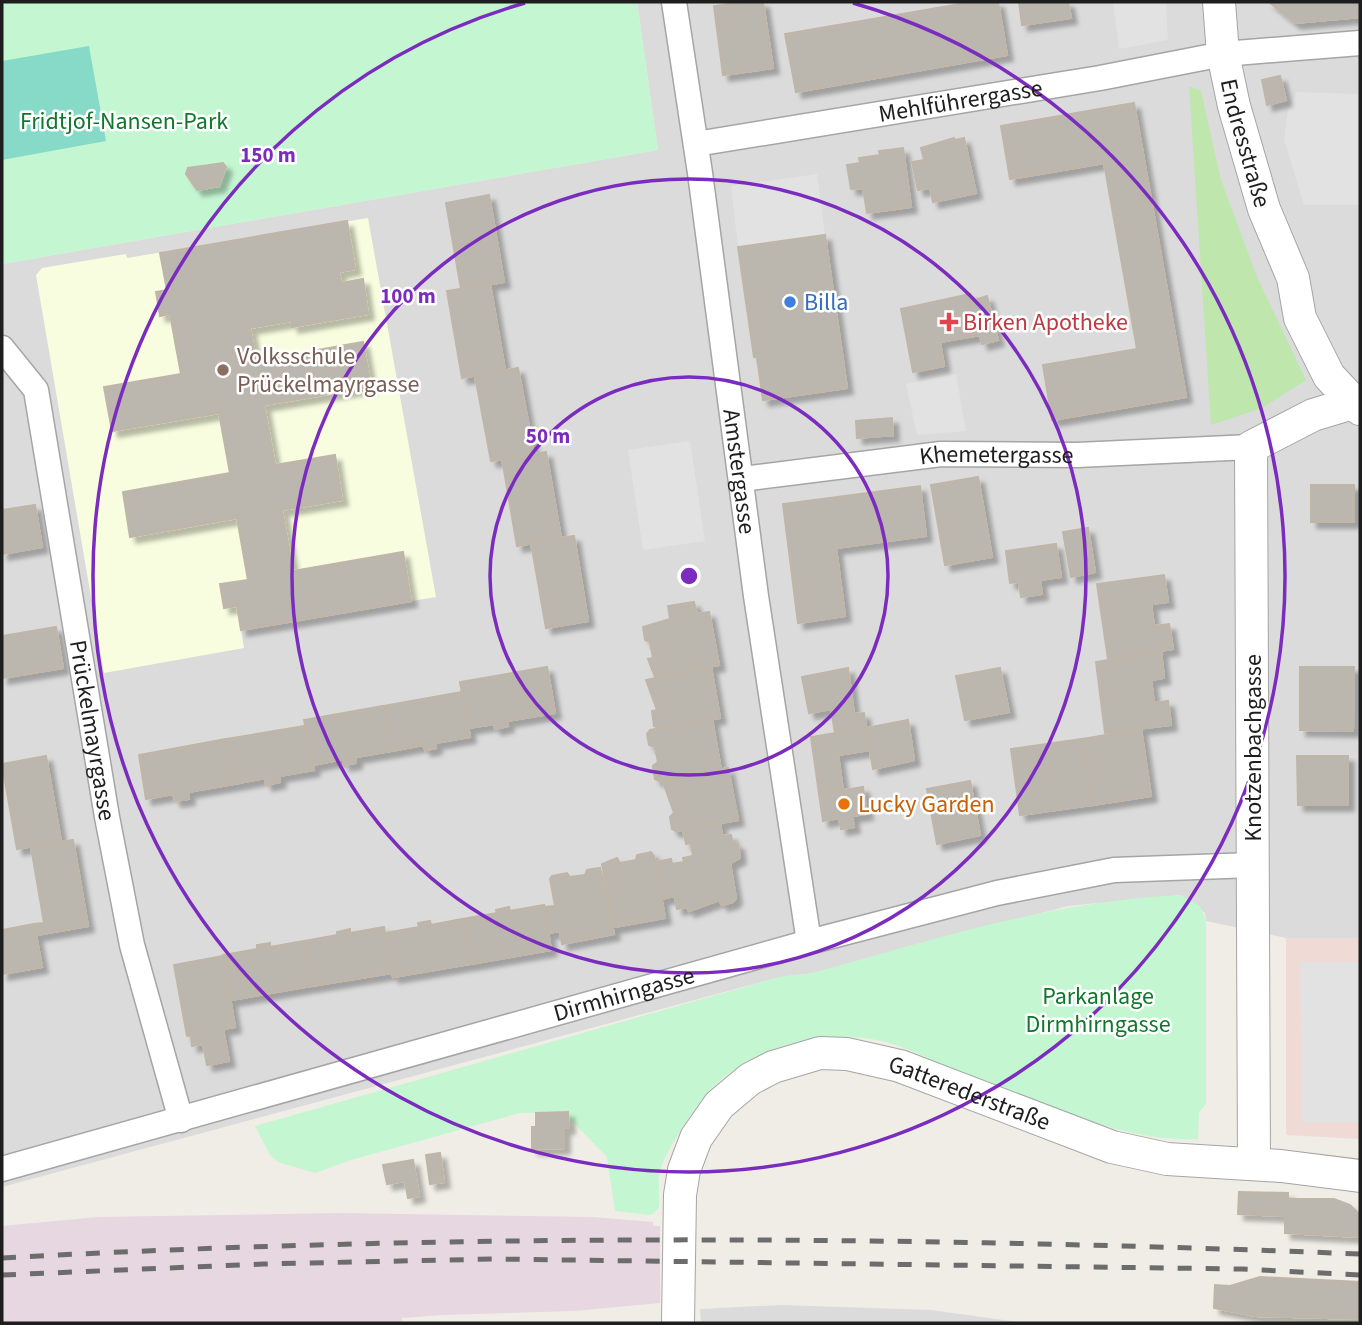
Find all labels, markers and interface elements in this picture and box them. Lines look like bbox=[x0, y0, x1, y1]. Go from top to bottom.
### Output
street label: Mehlführergasse bbox=[876, 71, 1045, 132]
street label: Endresstraße bbox=[1211, 76, 1280, 212]
park label: Fridtjof-Nansen-Park bbox=[20, 104, 228, 139]
text: 150 m bbox=[240, 140, 296, 170]
text: 100 m bbox=[380, 281, 436, 311]
place label: Billa bbox=[804, 285, 848, 320]
marker: Billa bbox=[782, 294, 798, 310]
place label: Birken Apotheke bbox=[963, 305, 1128, 340]
marker: Birken Apotheke bbox=[941, 314, 957, 330]
place label: Volksschule Prückelmayrgasse bbox=[237, 339, 420, 402]
marker: Volksschule Prückelmayrgasse bbox=[215, 362, 231, 378]
street label: Amstergasse bbox=[713, 407, 765, 536]
text: 50 m bbox=[526, 421, 570, 451]
street label: Khemetergasse bbox=[917, 436, 1074, 475]
centre of rings bbox=[677, 564, 701, 588]
street label: Prückelmayrgasse bbox=[60, 637, 124, 823]
street label: Knotzenbachgasse bbox=[1236, 654, 1271, 842]
place label: Lucky Garden bbox=[858, 787, 995, 822]
marker: Lucky Garden bbox=[836, 796, 852, 812]
street label: Dirmhirngasse bbox=[549, 958, 699, 1031]
park label: Parkanlage Dirmhirngasse bbox=[1025, 979, 1171, 1042]
street label: Gatterederstraße bbox=[885, 1047, 1055, 1140]

